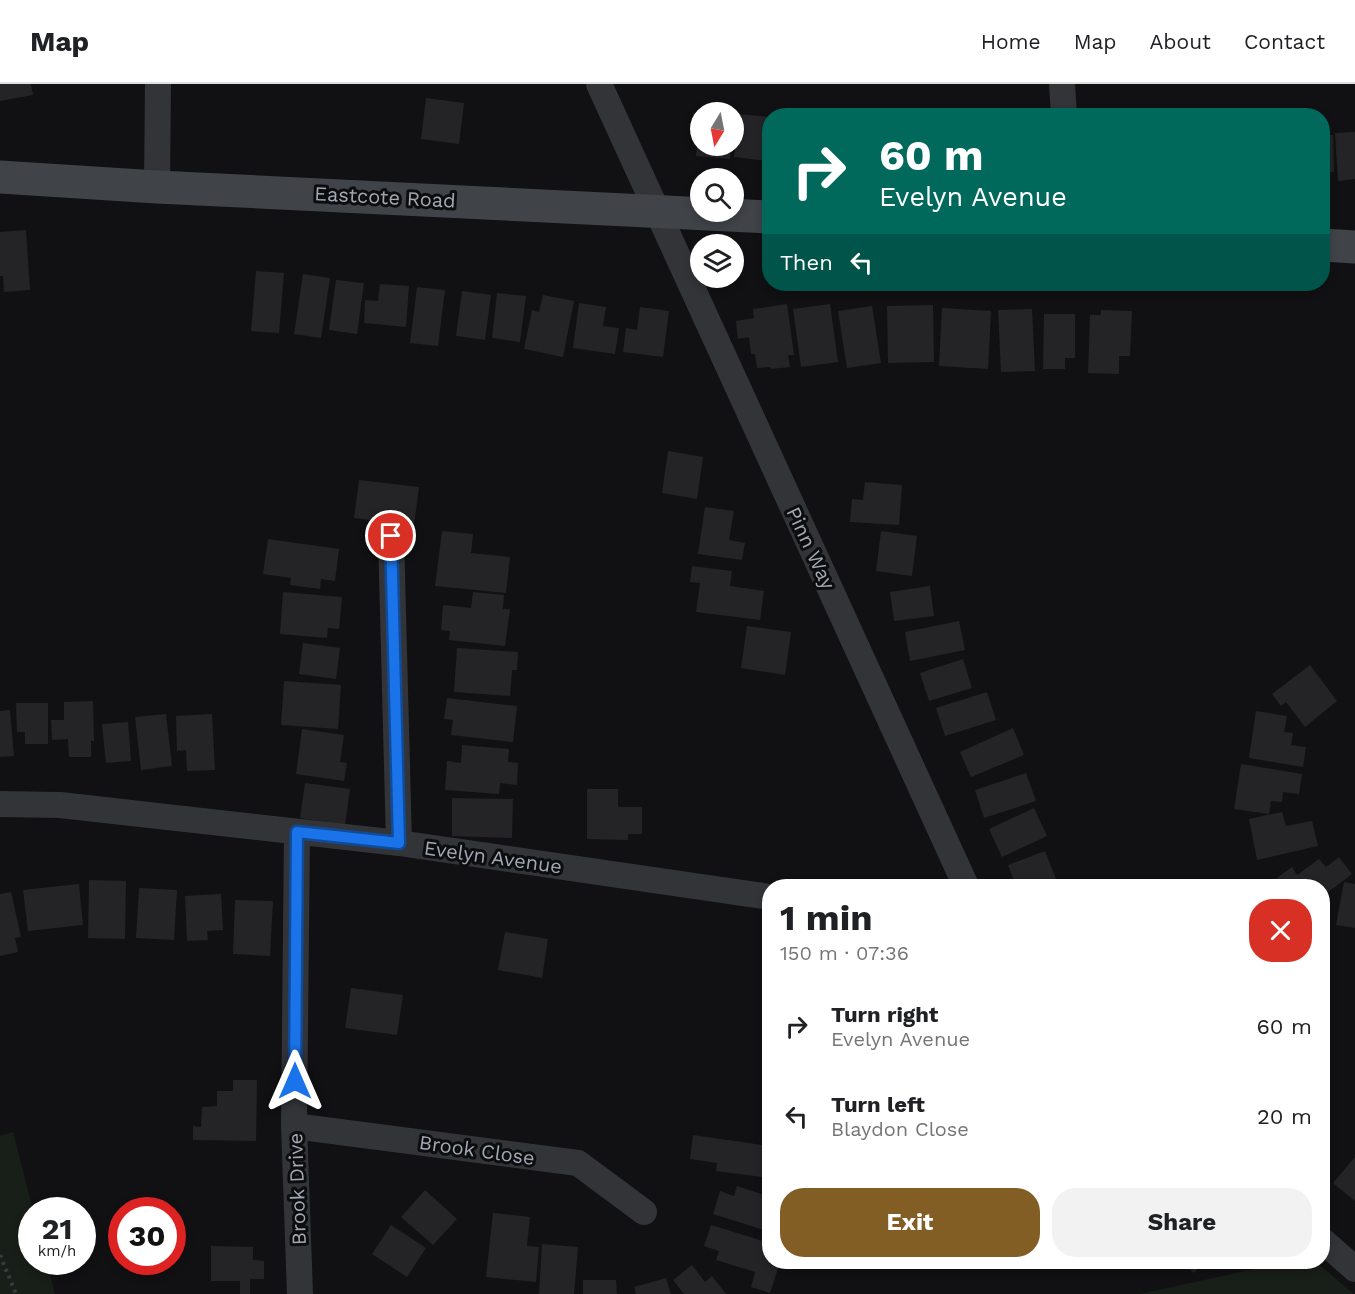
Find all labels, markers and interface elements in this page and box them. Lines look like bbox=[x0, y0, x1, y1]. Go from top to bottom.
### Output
text: Map bbox=[30, 25, 89, 58]
text: Home bbox=[981, 29, 1041, 54]
text: Map bbox=[1074, 29, 1117, 54]
text: About bbox=[1150, 29, 1211, 54]
text: Contact bbox=[1244, 29, 1325, 54]
north arrow bbox=[690, 102, 744, 156]
map controls bbox=[690, 102, 744, 288]
text: 60 m bbox=[879, 131, 983, 180]
icon: right bbox=[780, 132, 858, 210]
button: search bbox=[690, 168, 744, 222]
street label: Eastcote Road bbox=[314, 181, 456, 213]
text: Evelyn Avenue bbox=[879, 181, 1067, 213]
button: layers bbox=[690, 234, 744, 288]
icon: left bbox=[845, 246, 878, 279]
text: Then bbox=[780, 250, 833, 275]
street label: Pinn Way bbox=[782, 503, 841, 594]
pin bbox=[365, 510, 416, 561]
icon: arrive bbox=[374, 519, 407, 552]
street label: Evelyn Avenue bbox=[422, 835, 564, 879]
text: 1 min bbox=[780, 897, 872, 939]
button: close bbox=[1249, 899, 1312, 962]
text: 150 m · 07:36 bbox=[780, 941, 909, 965]
text: Turn right bbox=[831, 1002, 938, 1027]
icon: right bbox=[780, 1010, 813, 1043]
text: 60 m bbox=[1256, 1014, 1312, 1039]
text: Evelyn Avenue bbox=[831, 1027, 970, 1051]
position arrow bbox=[263, 1049, 327, 1113]
text: Turn left bbox=[831, 1092, 925, 1117]
icon: left bbox=[780, 1100, 813, 1133]
text: 20 m bbox=[1257, 1104, 1312, 1129]
text: Blaydon Close bbox=[831, 1117, 969, 1141]
street label: Brook Close bbox=[418, 1130, 536, 1170]
street label: Brook Drive bbox=[283, 1132, 311, 1246]
button: Exit bbox=[780, 1188, 1040, 1257]
button: Share bbox=[1052, 1188, 1312, 1257]
speed limit sign: 30 bbox=[108, 1197, 186, 1275]
text: 21 bbox=[42, 1211, 72, 1246]
text: km/h bbox=[38, 1242, 76, 1260]

